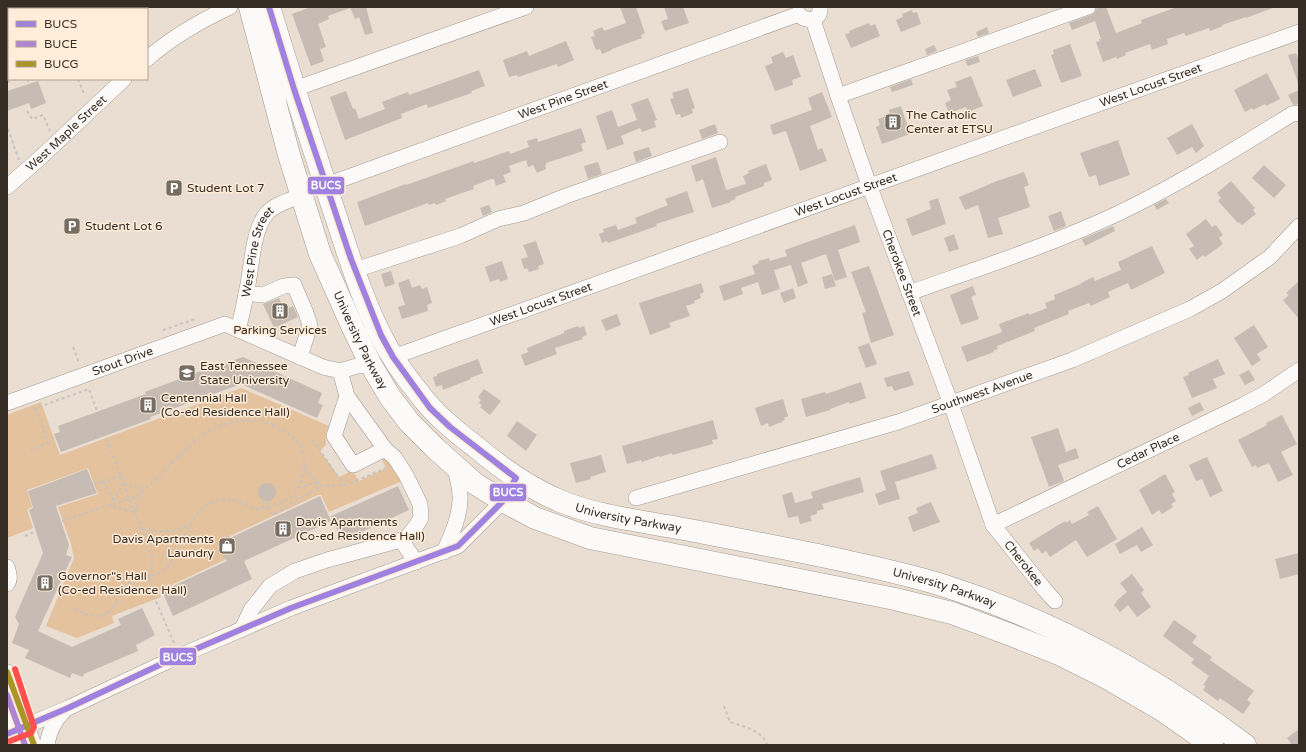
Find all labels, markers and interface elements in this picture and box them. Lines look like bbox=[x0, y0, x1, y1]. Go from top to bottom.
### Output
legend bbox=[8, 8, 148, 80]
text: BUCS bbox=[44, 17, 77, 31]
text: BUCE bbox=[44, 37, 78, 51]
text: BUCG bbox=[44, 57, 79, 71]
street label: West Locust Street bbox=[1098, 60, 1204, 110]
street label: West Pine Street bbox=[516, 77, 610, 122]
street label: West Maple Street bbox=[23, 92, 110, 174]
place label: The Catholic Center at ETSU bbox=[906, 108, 993, 136]
building icon: The Catholic Center at ETSU bbox=[883, 112, 903, 132]
street label: West Locust Street bbox=[793, 170, 899, 219]
line badge: BUCS bbox=[307, 176, 345, 195]
parking icon: Student Lot 7 bbox=[164, 178, 184, 198]
text: BUCS bbox=[311, 179, 341, 192]
place label: Student Lot 7 bbox=[187, 181, 265, 195]
street label: West Pine Street bbox=[239, 203, 277, 298]
parking icon: Student Lot 6 bbox=[62, 216, 82, 236]
place label: Student Lot 6 bbox=[85, 219, 163, 233]
street label: Cherokee Street bbox=[879, 227, 925, 319]
street label: West Locust Street bbox=[488, 279, 594, 329]
street label: University Parkway bbox=[330, 289, 391, 392]
building icon: Parking Services bbox=[270, 301, 290, 321]
place label: Parking Services bbox=[233, 323, 327, 337]
street label: Stout Drive bbox=[90, 344, 155, 379]
place label: East Tennessee State University bbox=[200, 359, 290, 387]
school or university icon: East Tennessee State University bbox=[177, 363, 197, 383]
street label: Southwest Avenue bbox=[930, 368, 1035, 417]
place label: Centennial Hall (Co-ed Residence Hall) bbox=[161, 391, 290, 419]
building icon: Centennial Hall (Co-ed Residence Hall) bbox=[138, 395, 158, 415]
street label: Cedar Place bbox=[1114, 429, 1182, 472]
line badge: BUCS bbox=[489, 483, 527, 502]
text: BUCS bbox=[493, 486, 523, 499]
street label: University Parkway bbox=[573, 500, 683, 535]
place label: Davis Apartments (Co-ed Residence Hall) bbox=[296, 515, 425, 543]
building icon: Davis Apartments (Co-ed Residence Hall) bbox=[273, 519, 293, 539]
place label: Davis Apartments Laundry bbox=[113, 532, 215, 560]
shop icon: Davis Apartments Laundry bbox=[217, 536, 237, 556]
street label: Cherokee bbox=[1001, 538, 1046, 589]
street label: University Parkway bbox=[891, 565, 999, 611]
place label: Governor"s Hall (Co-ed Residence Hall) bbox=[58, 569, 187, 597]
building icon: Governor"s Hall (Co-ed Residence Hall) bbox=[35, 573, 55, 593]
line badge: BUCS bbox=[159, 647, 197, 666]
text: BUCS bbox=[163, 651, 193, 664]

